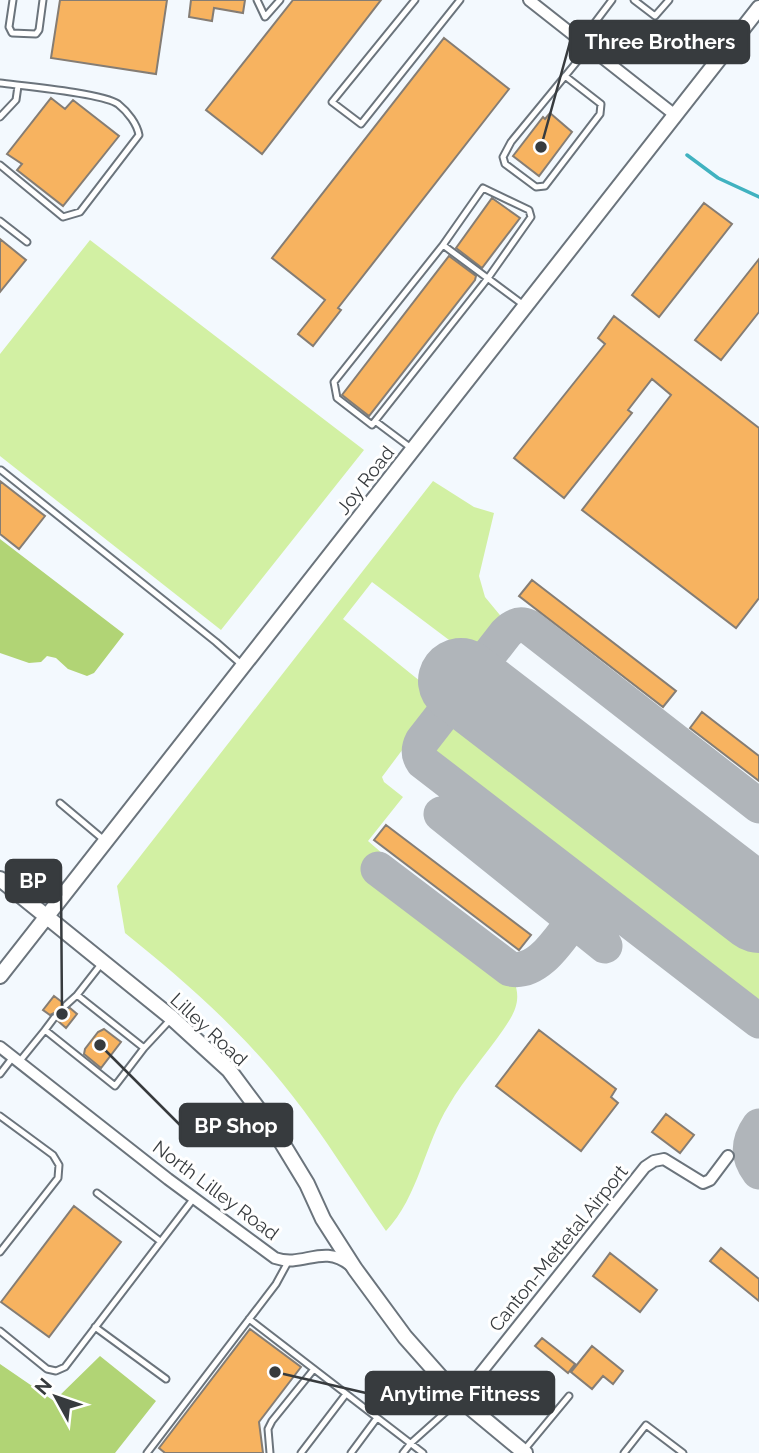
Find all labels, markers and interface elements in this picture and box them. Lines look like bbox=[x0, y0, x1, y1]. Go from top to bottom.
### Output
callout: Three Brothers bbox=[570, 21, 749, 63]
text: Three Brothers bbox=[585, 29, 735, 54]
street label: Joy Road bbox=[332, 442, 398, 518]
callout: BP bbox=[6, 860, 61, 902]
text: BP bbox=[19, 868, 47, 893]
street label: Lilley Road bbox=[166, 988, 252, 1070]
callout: BP Shop bbox=[180, 1104, 292, 1146]
text: BP Shop bbox=[194, 1113, 278, 1138]
street label: North Lilley Road bbox=[149, 1136, 283, 1244]
street label: Canton-Mettetal Airport bbox=[484, 1160, 632, 1336]
north arrow bbox=[21, 1362, 91, 1432]
callout: Anytime Fitness bbox=[366, 1372, 554, 1414]
text: N bbox=[30, 1373, 56, 1399]
text: Anytime Fitness bbox=[380, 1381, 540, 1406]

